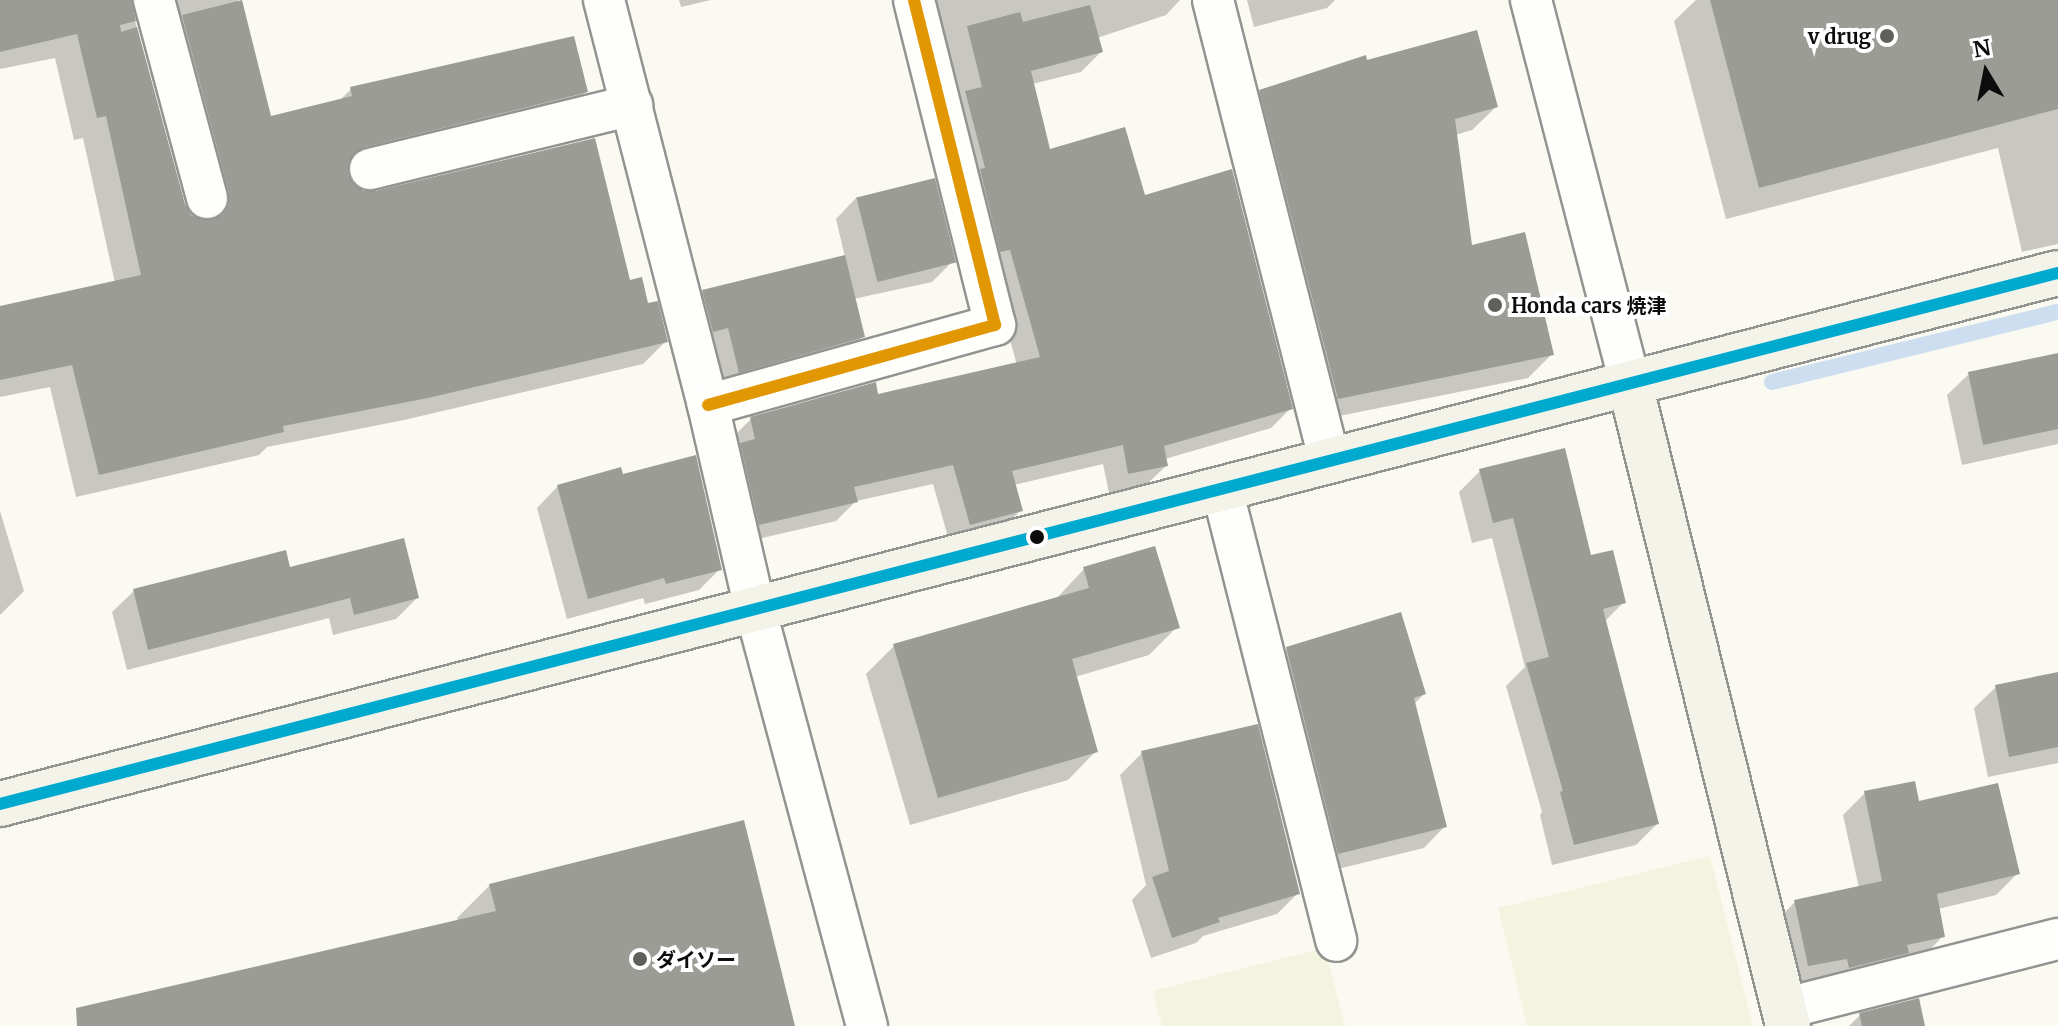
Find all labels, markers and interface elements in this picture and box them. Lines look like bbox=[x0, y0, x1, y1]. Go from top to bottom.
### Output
place label: v drug bbox=[1808, 24, 1871, 48]
marker: v drug bbox=[1878, 27, 1896, 45]
north arrow bbox=[1946, 32, 2026, 112]
text: N bbox=[1971, 33, 1993, 64]
place label: Honda cars 焼津 bbox=[1511, 293, 1667, 317]
marker: Honda cars 焼津 bbox=[1486, 296, 1504, 314]
unlabelled marker bbox=[1029, 529, 1045, 545]
place label: ダイソー bbox=[656, 947, 736, 971]
marker: ダイソー bbox=[631, 950, 649, 968]

